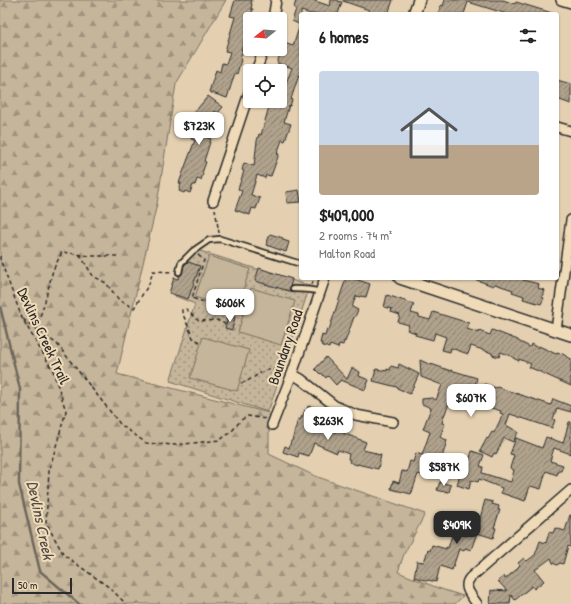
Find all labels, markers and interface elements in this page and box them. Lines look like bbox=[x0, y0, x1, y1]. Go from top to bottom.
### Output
north arrow bbox=[243, 12, 287, 56]
map controls bbox=[243, 12, 287, 108]
text: 6 homes bbox=[319, 25, 369, 48]
icon: filters bbox=[517, 25, 539, 47]
button: locate bbox=[243, 64, 287, 108]
icon: home bbox=[393, 97, 465, 169]
pin: $723K bbox=[171, 112, 227, 146]
text: $723K bbox=[183, 116, 215, 134]
text: $409,000 bbox=[319, 203, 374, 226]
text: 2 rooms · 74 m² bbox=[319, 226, 392, 244]
text: Malton Road bbox=[319, 244, 375, 262]
street label: Devlins Creek Trail bbox=[12, 284, 76, 388]
pin: $606K bbox=[202, 289, 258, 323]
text: $606K bbox=[215, 293, 245, 311]
street label: Boundary Road bbox=[262, 306, 308, 387]
pin: $607K bbox=[443, 384, 499, 418]
text: $607K bbox=[456, 388, 486, 406]
pin: $263K bbox=[300, 407, 356, 441]
text: $263K bbox=[313, 411, 343, 429]
pin: $587K bbox=[416, 453, 472, 487]
text: $587K bbox=[429, 457, 459, 475]
water label: Devlins Creek bbox=[22, 479, 60, 563]
pin: $409K bbox=[429, 511, 485, 545]
text: $409K bbox=[443, 515, 471, 533]
scale bar bbox=[12, 576, 72, 595]
text: 50 m bbox=[18, 578, 38, 592]

